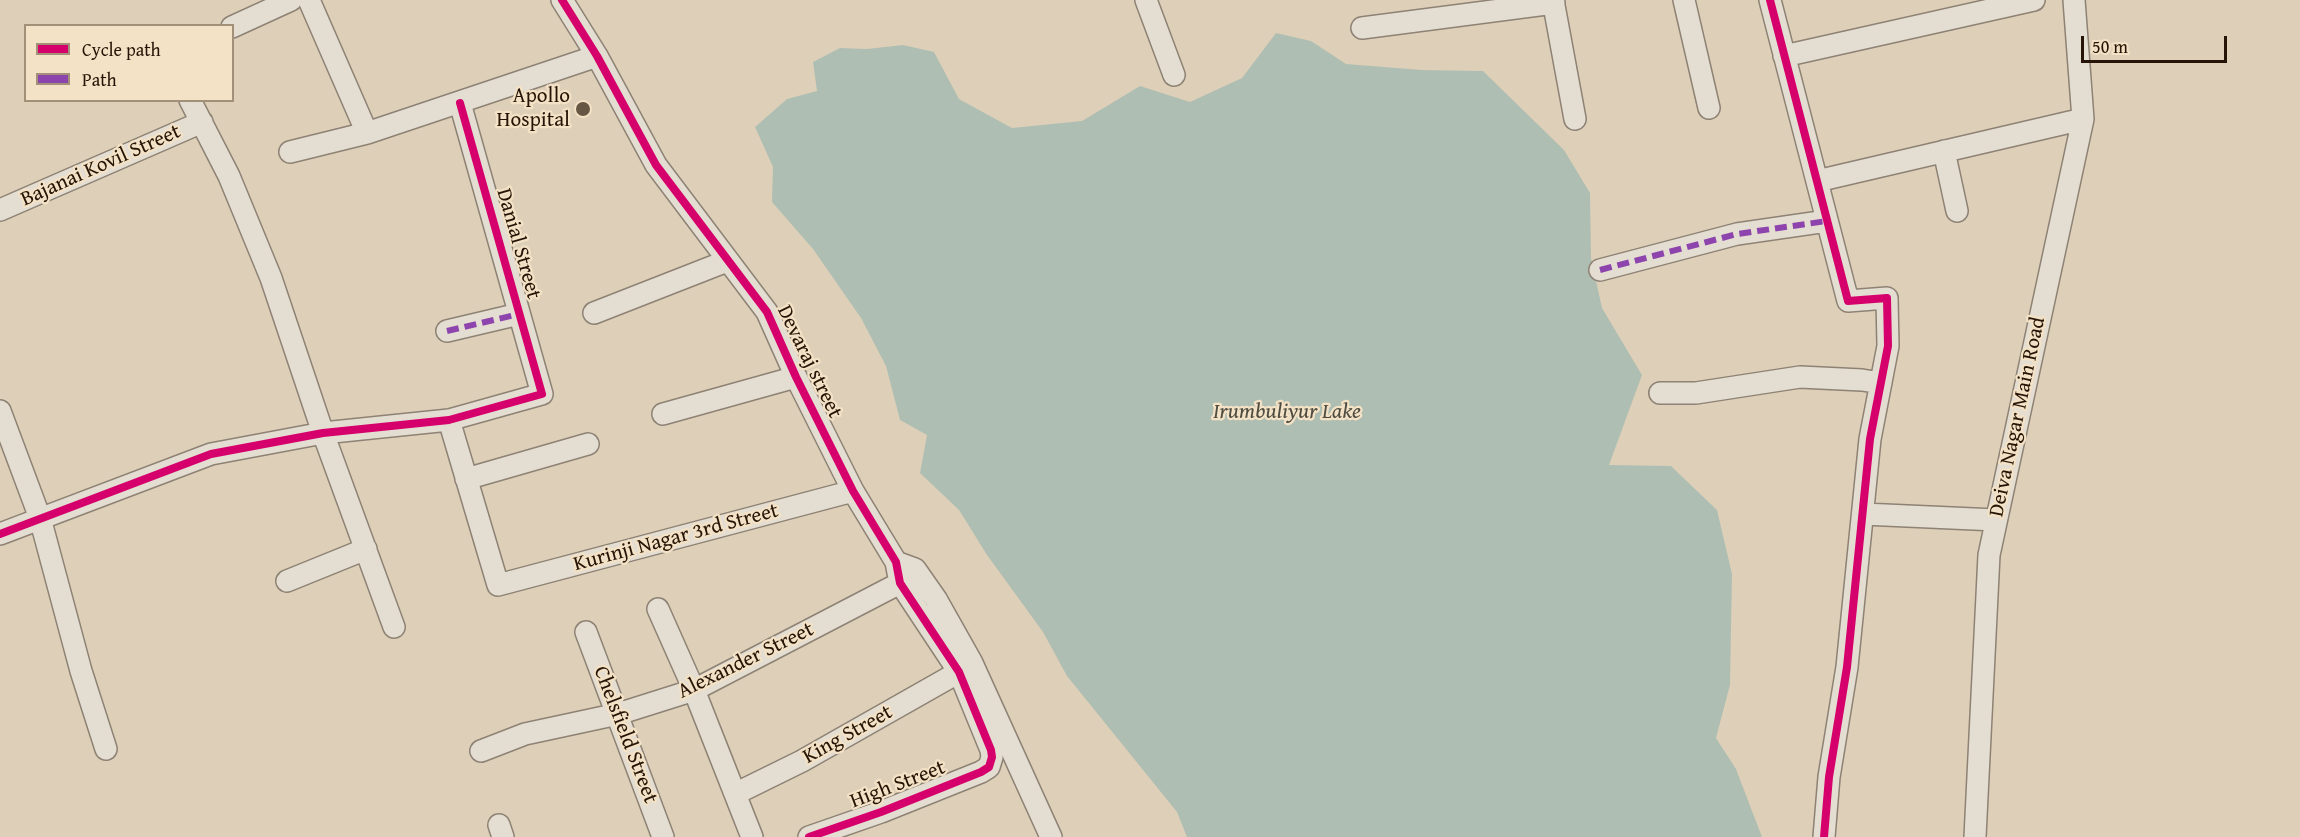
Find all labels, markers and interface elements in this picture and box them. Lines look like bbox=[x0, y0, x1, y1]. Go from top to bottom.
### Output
legend bbox=[24, 24, 234, 102]
scale bar bbox=[2084, 24, 2230, 62]
text: 50 m bbox=[2092, 33, 2128, 60]
text: Cycle path bbox=[82, 36, 161, 63]
text: Path bbox=[82, 66, 117, 93]
place label: Apollo Hospital bbox=[497, 84, 570, 134]
marker: Apollo Hospital bbox=[574, 100, 592, 118]
street label: Bajanai Kovil Street bbox=[17, 119, 185, 213]
street label: Danial Street bbox=[490, 186, 546, 302]
street label: Devaraj street bbox=[771, 301, 847, 423]
street label: Deiva Nagar Main Road bbox=[1984, 315, 2052, 519]
water label: Irumbuliyur Lake bbox=[1213, 399, 1361, 425]
street label: Kurinji Nagar 3rd Street bbox=[571, 499, 781, 577]
street label: Alexander Street bbox=[674, 617, 818, 705]
street label: Chelsfield Street bbox=[587, 663, 663, 807]
street label: King Street bbox=[799, 700, 897, 770]
street label: High Street bbox=[847, 755, 949, 815]

